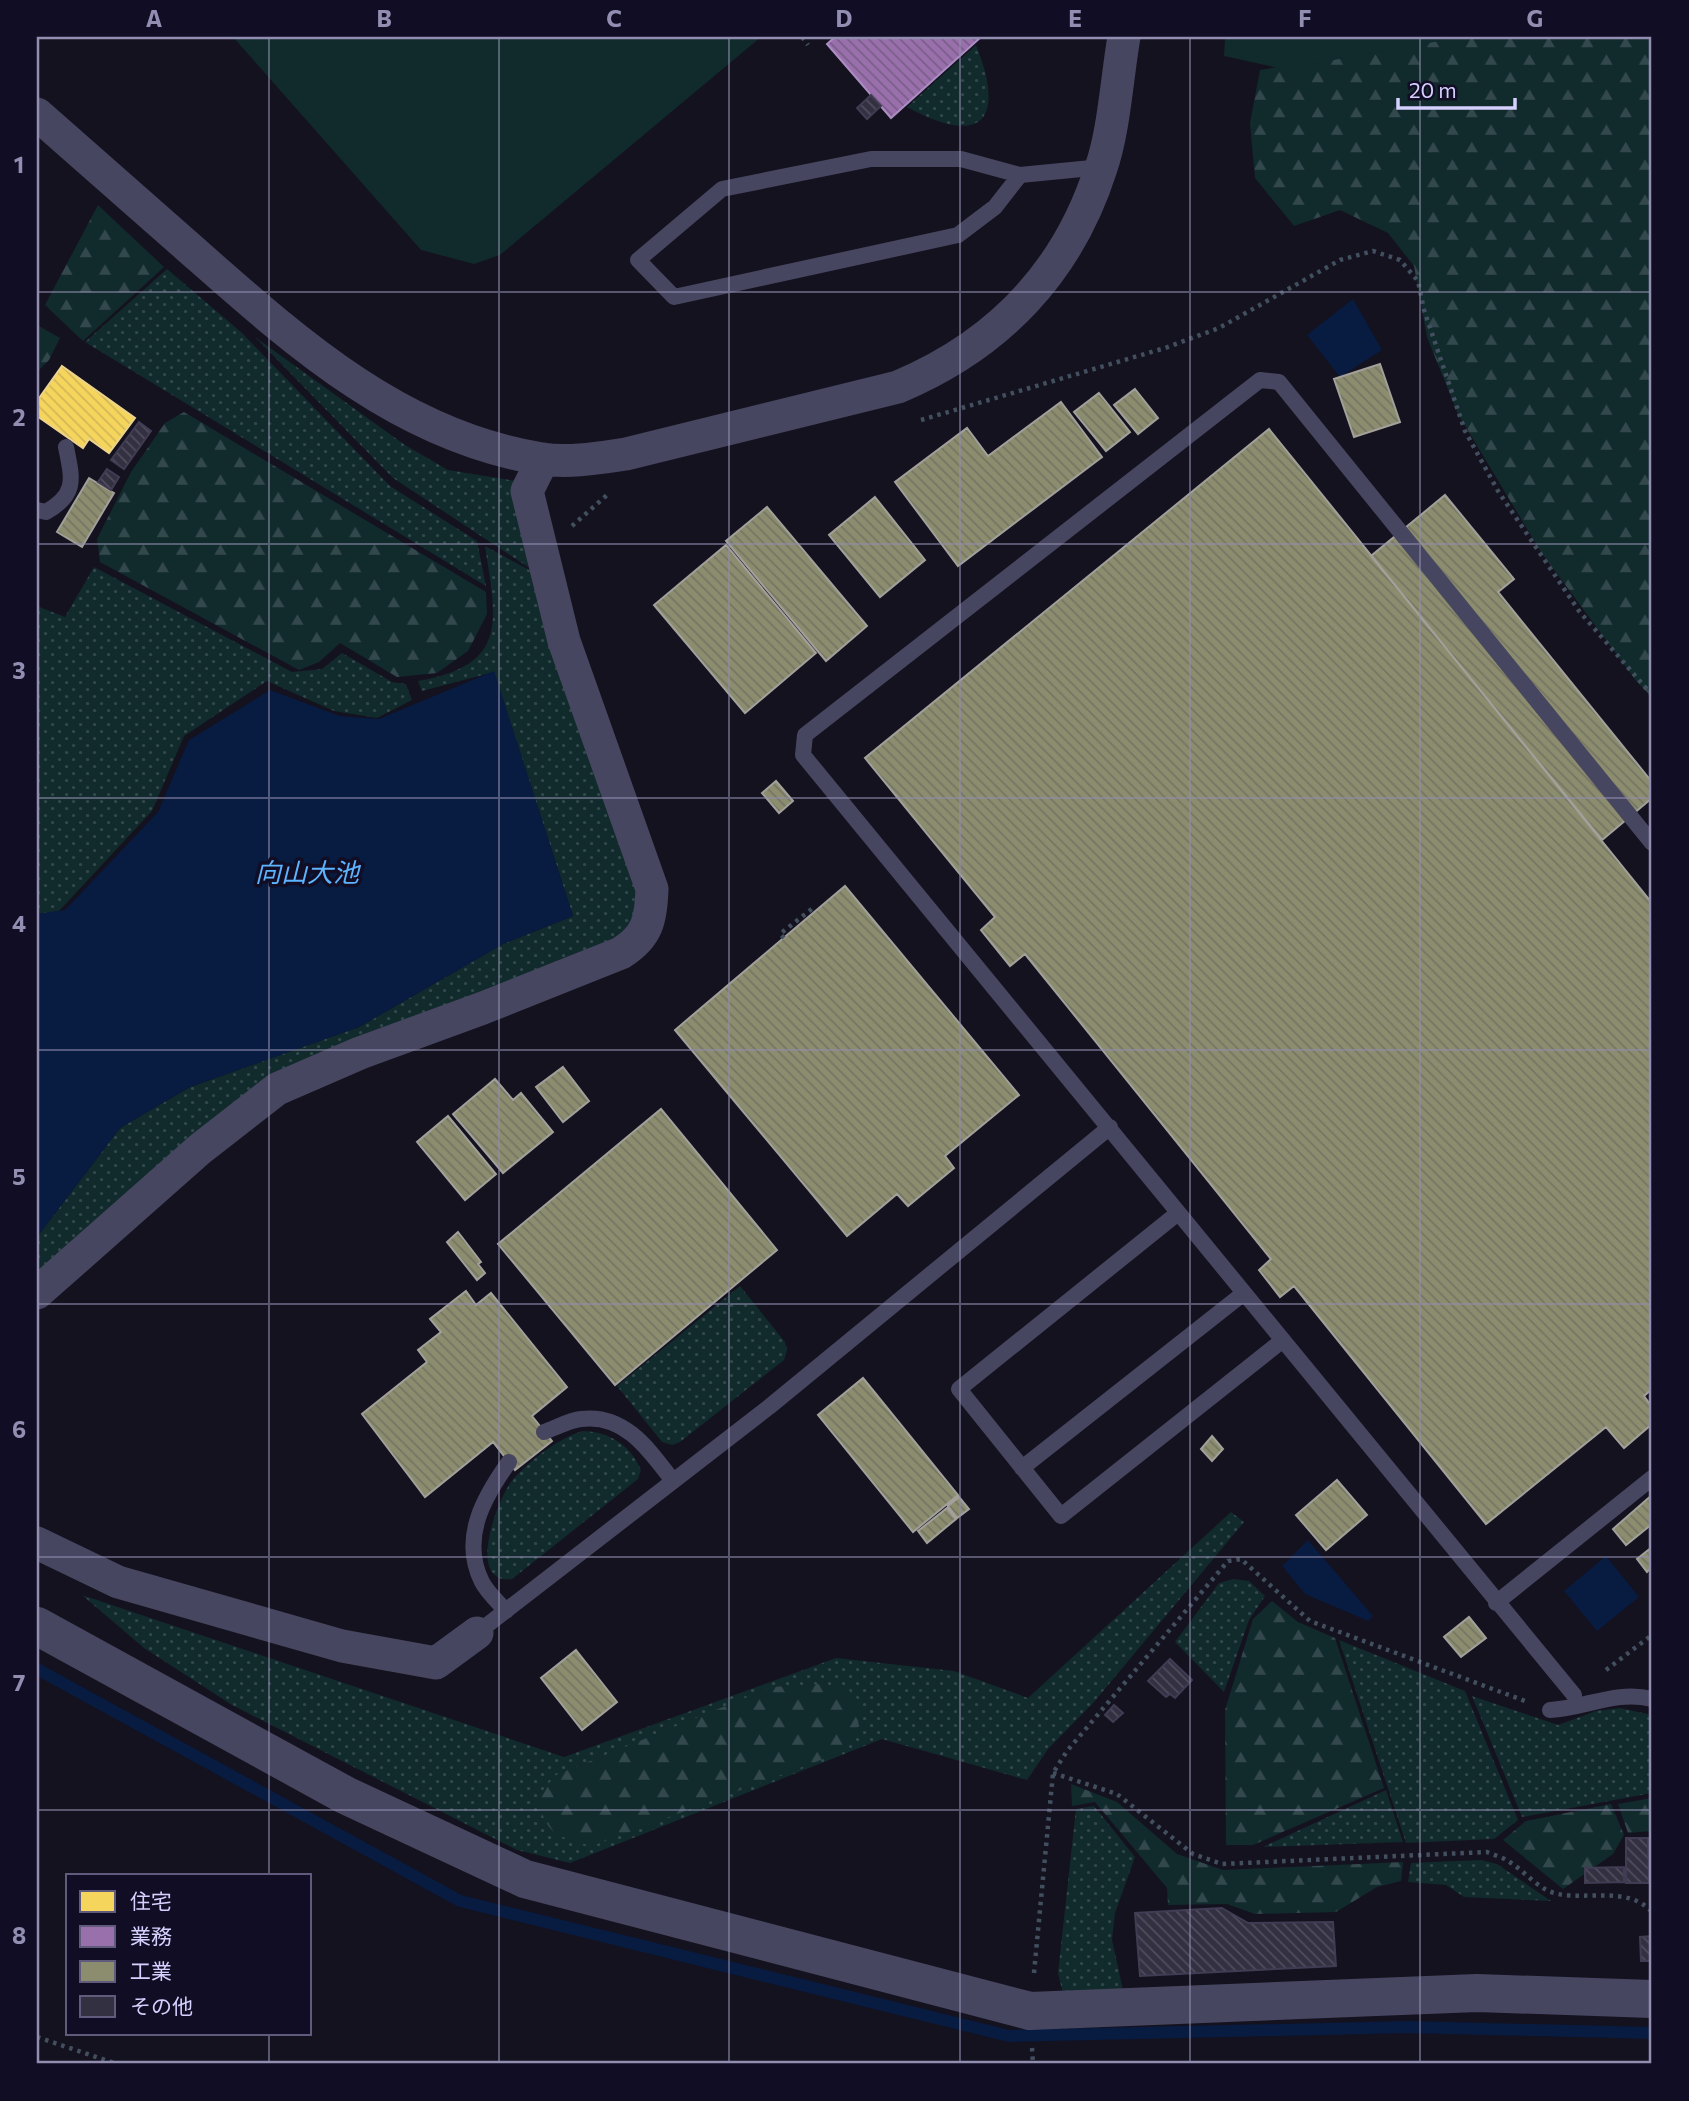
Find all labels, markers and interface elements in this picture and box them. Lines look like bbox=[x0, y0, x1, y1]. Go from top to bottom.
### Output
text: A bbox=[146, 4, 163, 32]
text: B bbox=[376, 4, 392, 32]
text: C bbox=[606, 4, 622, 32]
text: D bbox=[836, 4, 853, 32]
text: E bbox=[1068, 4, 1082, 32]
text: F bbox=[1298, 4, 1312, 32]
text: G bbox=[1527, 4, 1543, 32]
scale bar bbox=[1398, 66, 1516, 110]
text: 20 m bbox=[1409, 77, 1457, 102]
text: 1 bbox=[14, 150, 24, 178]
text: 2 bbox=[12, 403, 26, 431]
text: 3 bbox=[12, 656, 26, 684]
water label: 向山大池 bbox=[255, 856, 362, 887]
text: 4 bbox=[12, 909, 26, 937]
text: 5 bbox=[12, 1162, 26, 1190]
text: 6 bbox=[12, 1415, 26, 1443]
text: 7 bbox=[13, 1668, 25, 1696]
legend bbox=[66, 1874, 312, 2035]
text: 住宅 bbox=[130, 1888, 172, 1913]
text: 8 bbox=[12, 1921, 26, 1949]
text: 業務 bbox=[130, 1923, 172, 1948]
text: 工業 bbox=[130, 1958, 172, 1983]
text: その他 bbox=[130, 1993, 193, 2018]

